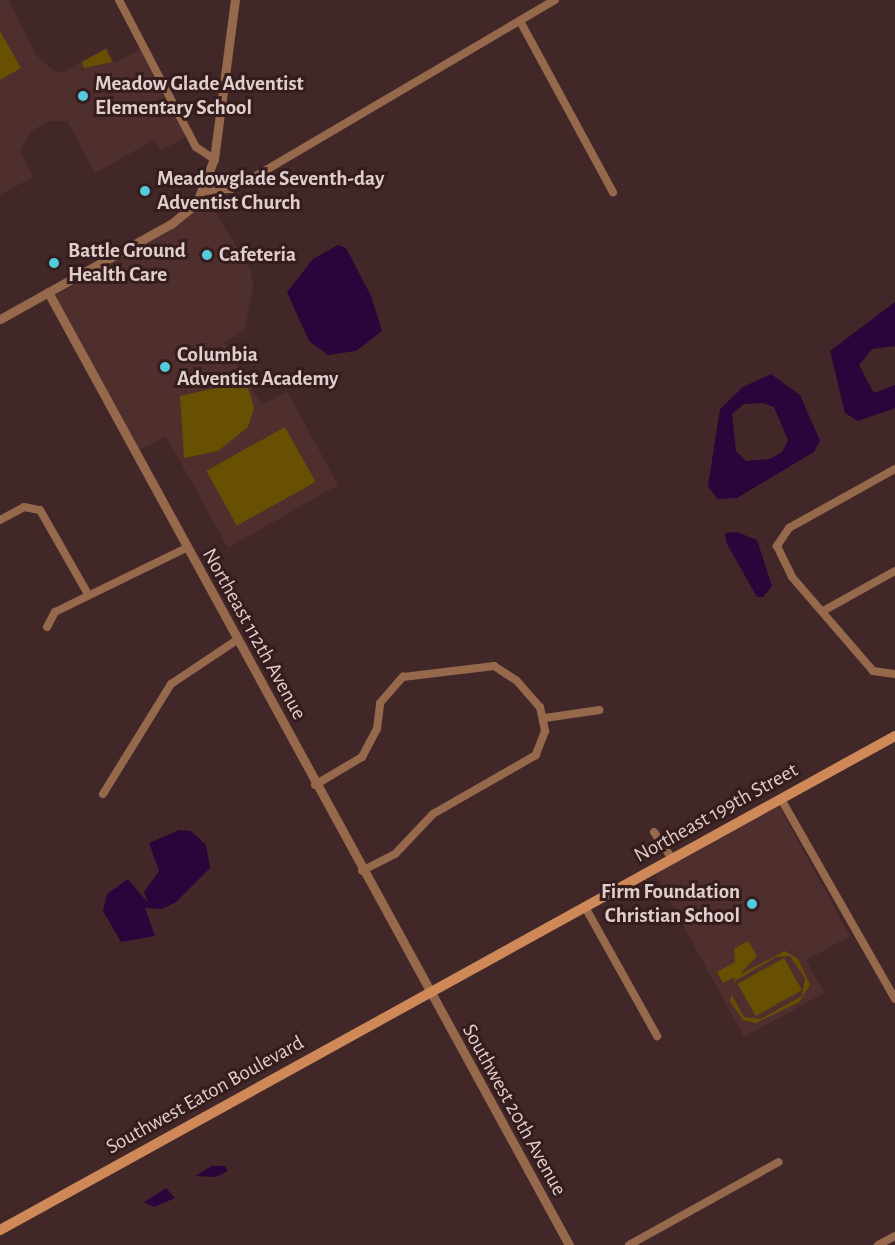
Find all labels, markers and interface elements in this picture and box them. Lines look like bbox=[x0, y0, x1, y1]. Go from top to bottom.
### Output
place label: Meadow Glade Adventist Elementary School bbox=[95, 71, 304, 121]
marker: Meadow Glade Adventist Elementary School bbox=[76, 89, 90, 103]
place label: Meadowglade Seventh-day Adventist Church bbox=[157, 166, 384, 216]
marker: Meadowglade Seventh-day Adventist Church bbox=[138, 184, 152, 198]
place label: Battle Ground Health Care bbox=[68, 238, 186, 288]
place label: Cafeteria bbox=[219, 242, 296, 268]
marker: Cafeteria bbox=[200, 248, 214, 262]
marker: Battle Ground Health Care bbox=[45, 254, 63, 272]
place label: Columbia Adventist Academy bbox=[177, 342, 339, 392]
marker: Columbia Adventist Academy bbox=[158, 360, 172, 374]
street label: Northeast 112th Avenue bbox=[196, 544, 312, 724]
street label: Northeast 199th Street bbox=[630, 758, 802, 868]
place label: Firm Foundation Christian School bbox=[601, 879, 740, 929]
marker: Firm Foundation Christian School bbox=[745, 897, 759, 911]
street label: Southwest 20th Avenue bbox=[456, 1020, 572, 1200]
street label: Southwest Eaton Boulevard bbox=[102, 1030, 308, 1160]

